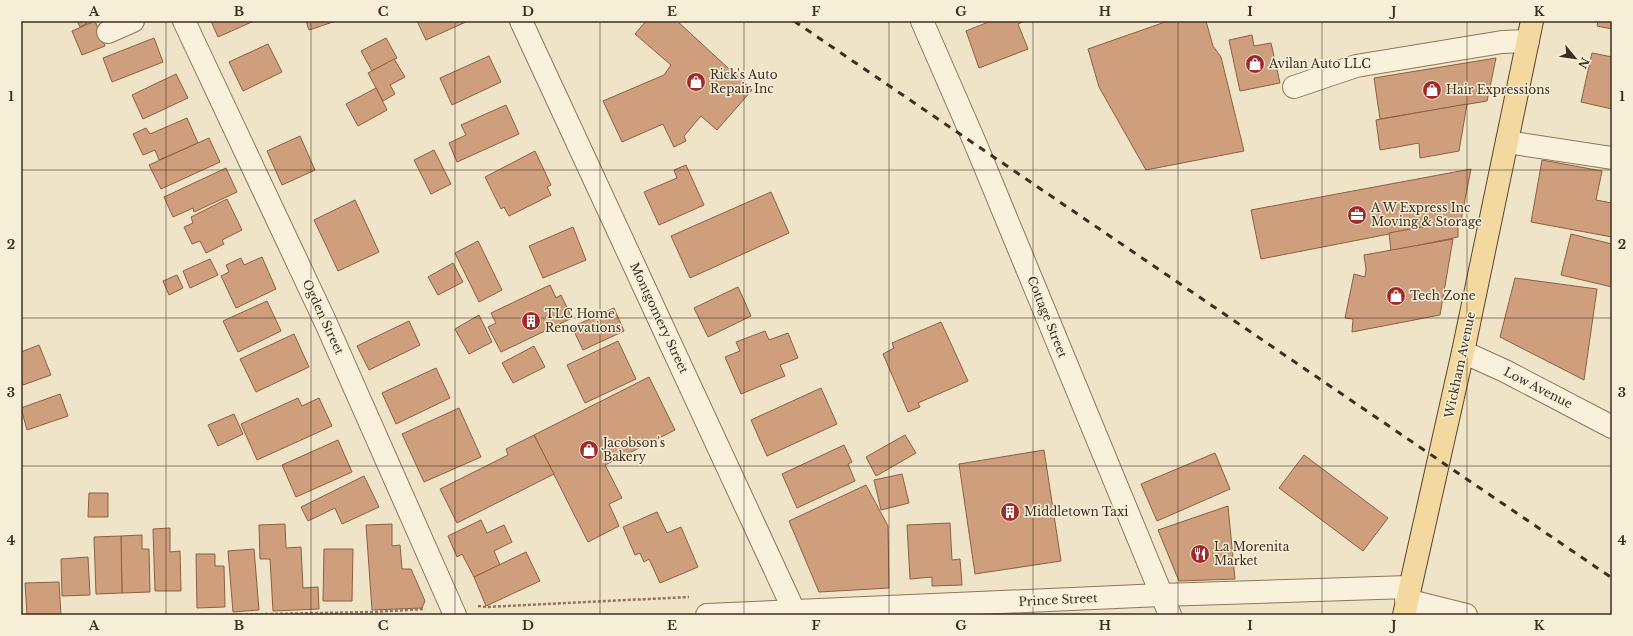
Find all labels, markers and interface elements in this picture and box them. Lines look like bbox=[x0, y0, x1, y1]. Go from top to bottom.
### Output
text: A bbox=[88, 3, 100, 20]
text: B bbox=[234, 3, 244, 20]
text: C bbox=[378, 3, 389, 20]
text: D bbox=[522, 3, 534, 20]
text: E bbox=[667, 3, 677, 20]
text: F bbox=[812, 3, 821, 20]
text: G bbox=[955, 3, 967, 20]
text: H bbox=[1099, 3, 1111, 20]
text: I bbox=[1247, 3, 1253, 20]
text: J bbox=[1388, 3, 1397, 20]
text: K bbox=[1534, 3, 1545, 20]
north arrow bbox=[1555, 38, 1595, 78]
shop icon: Avilan Auto LLC bbox=[1244, 53, 1266, 75]
text: N bbox=[1575, 55, 1592, 71]
place label: Avilan Auto LLC bbox=[1268, 56, 1371, 71]
place label: Rick's Auto Repair Inc bbox=[710, 67, 778, 96]
shop icon: Rick's Auto Repair Inc bbox=[685, 71, 707, 93]
shop icon: Hair Expressions bbox=[1421, 79, 1443, 101]
place label: Hair Expressions bbox=[1446, 82, 1550, 97]
text: 1 bbox=[8, 88, 14, 105]
text: 1 bbox=[1619, 88, 1625, 105]
place label: A W Express Inc Moving & Storage bbox=[1370, 200, 1482, 229]
office icon: A W Express Inc Moving & Storage bbox=[1346, 204, 1368, 226]
text: 2 bbox=[7, 236, 15, 253]
text: 2 bbox=[1618, 236, 1626, 253]
street label: Montgomery Street bbox=[627, 260, 692, 376]
street label: Cottage Street bbox=[1024, 274, 1071, 360]
street label: Ogden Street bbox=[300, 277, 348, 357]
shop icon: Tech Zone bbox=[1385, 285, 1407, 307]
place label: Tech Zone bbox=[1410, 288, 1476, 303]
place label: TLC Home Renovations bbox=[545, 306, 621, 335]
building icon: TLC Home Renovations bbox=[520, 310, 542, 332]
street label: Wickham Avenue bbox=[1441, 310, 1478, 420]
street label: Low Avenue bbox=[1501, 364, 1575, 411]
text: 3 bbox=[7, 384, 15, 401]
text: 3 bbox=[1618, 384, 1626, 401]
place label: Jacobson's Bakery bbox=[601, 435, 665, 464]
shop icon: Jacobson's Bakery bbox=[578, 439, 600, 461]
building icon: Middletown Taxi bbox=[999, 501, 1021, 523]
place label: Middletown Taxi bbox=[1024, 504, 1128, 519]
text: 4 bbox=[7, 532, 16, 549]
text: 4 bbox=[1618, 532, 1627, 549]
place label: La Morenita Market bbox=[1214, 539, 1290, 568]
restaurant icon: La Morenita Market bbox=[1189, 543, 1211, 565]
street label: Prince Street bbox=[1018, 590, 1098, 609]
text: A bbox=[88, 617, 100, 634]
text: B bbox=[234, 617, 244, 634]
text: C bbox=[378, 617, 389, 634]
text: D bbox=[522, 617, 534, 634]
text: E bbox=[667, 617, 677, 634]
text: F bbox=[812, 617, 821, 634]
text: G bbox=[955, 617, 967, 634]
text: H bbox=[1099, 617, 1111, 634]
text: I bbox=[1247, 617, 1253, 634]
text: J bbox=[1388, 617, 1397, 634]
text: K bbox=[1534, 617, 1545, 634]

